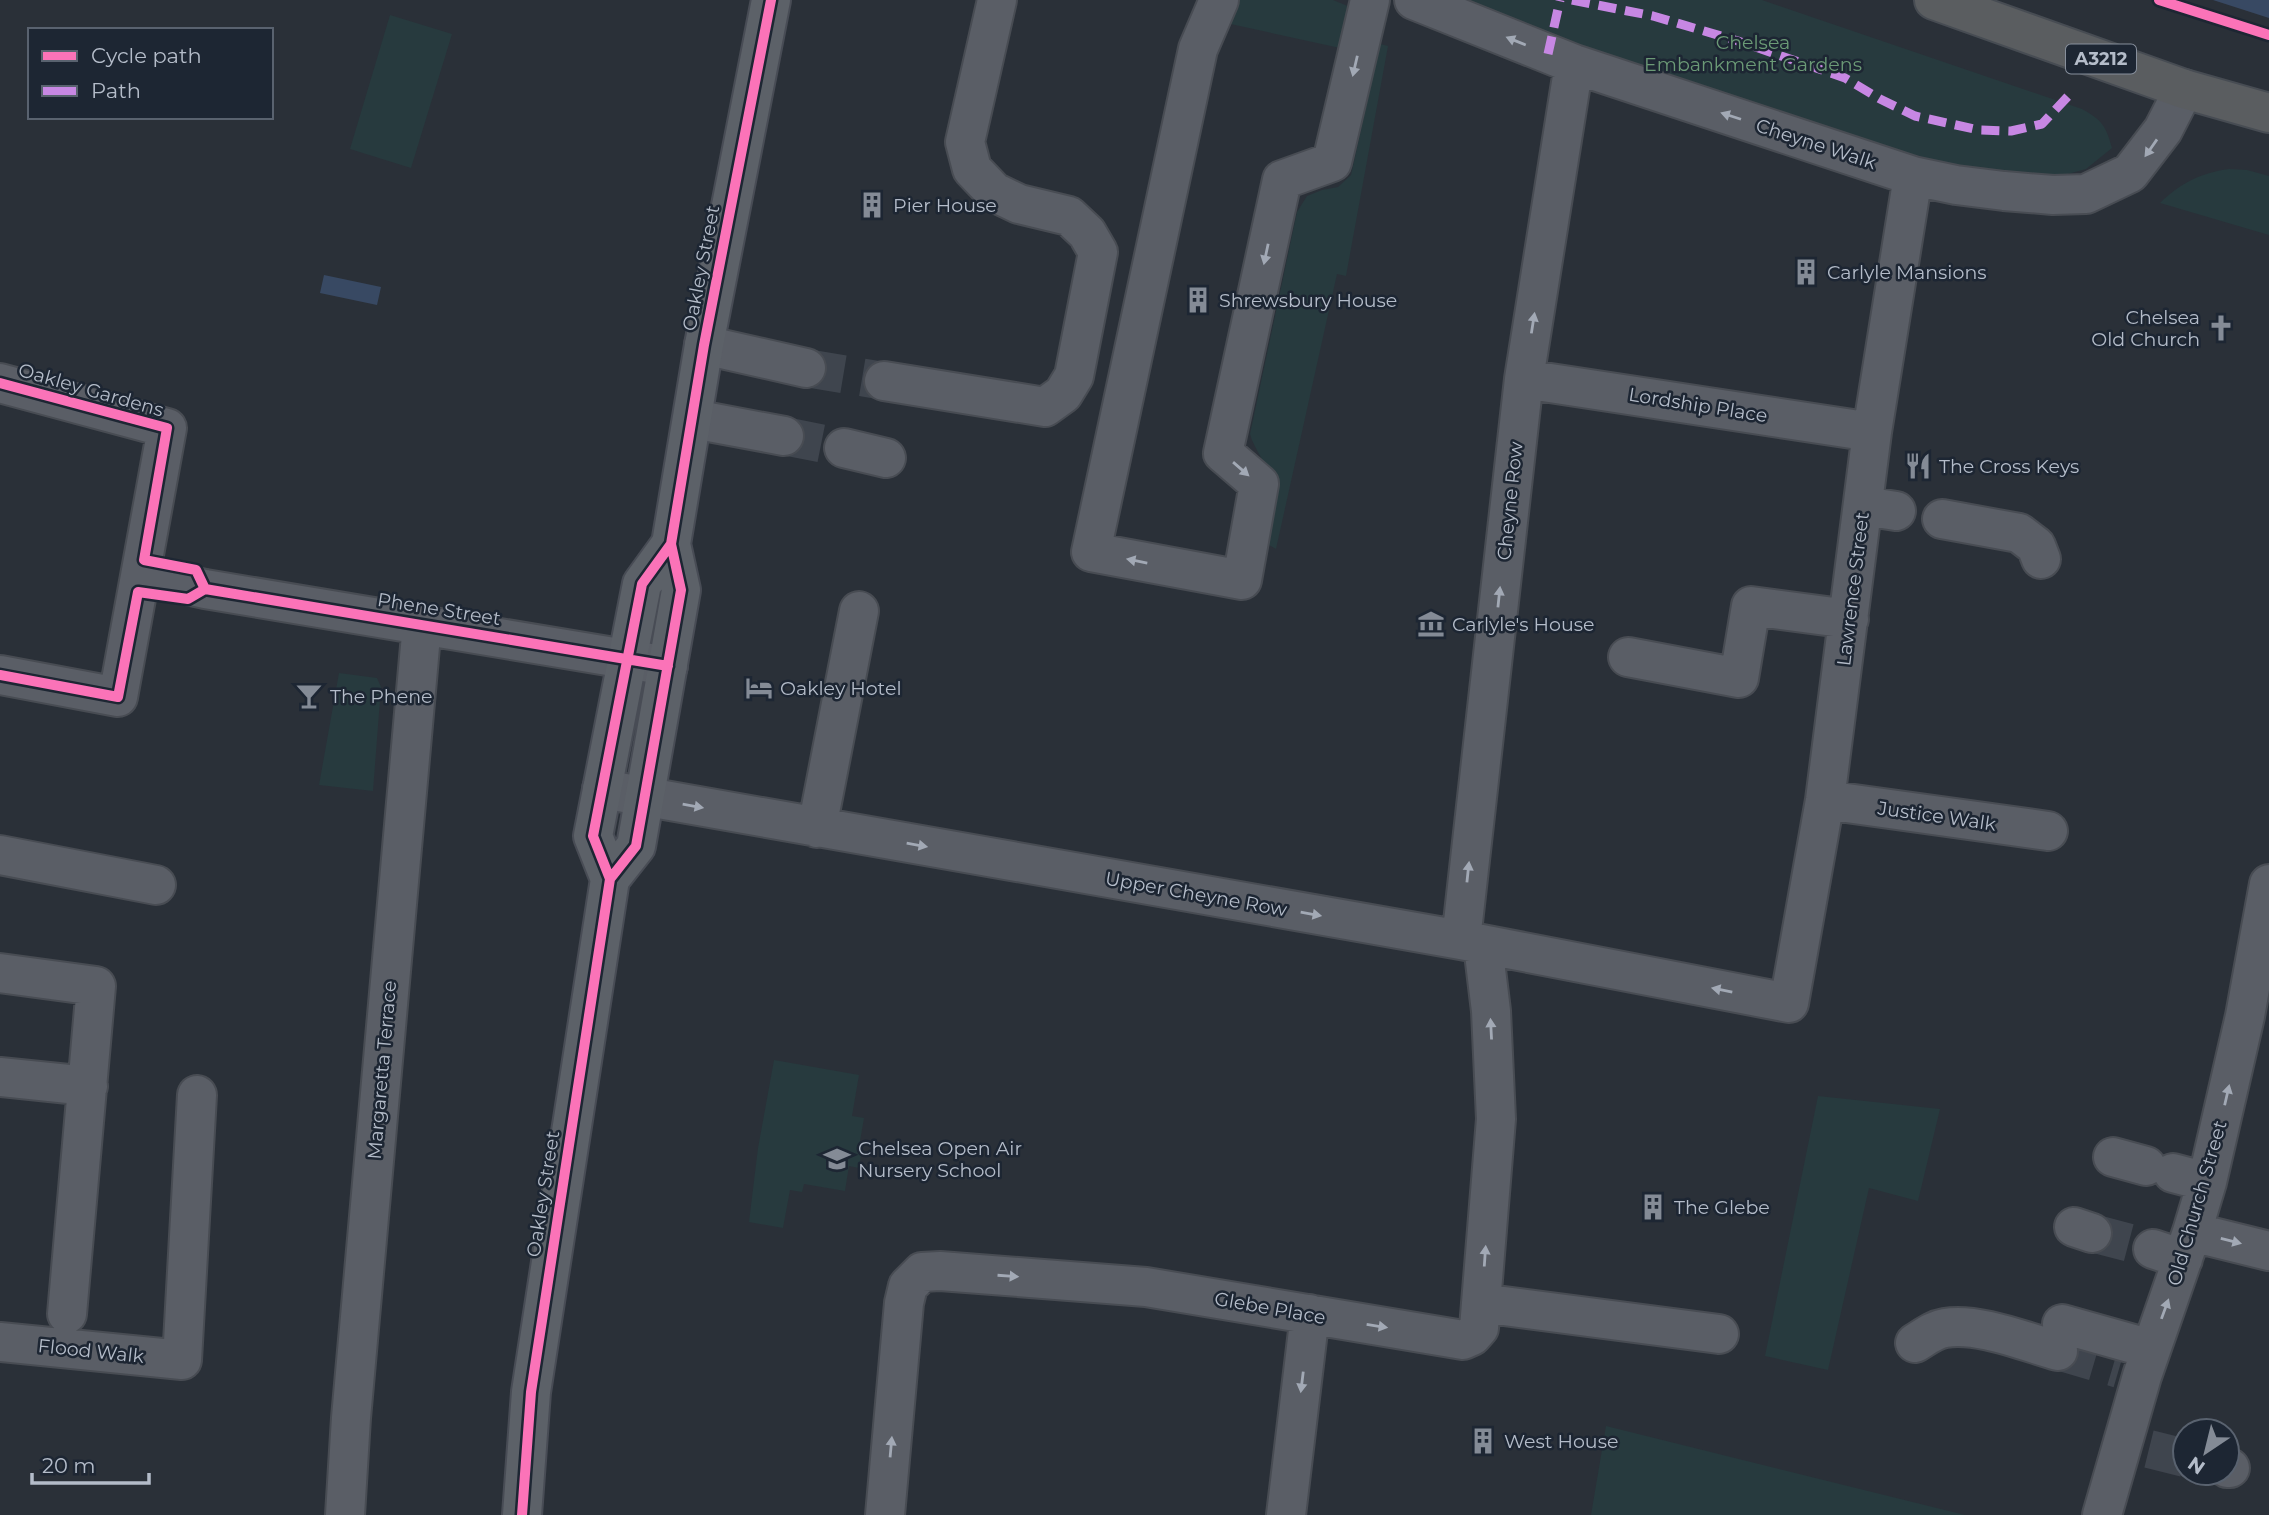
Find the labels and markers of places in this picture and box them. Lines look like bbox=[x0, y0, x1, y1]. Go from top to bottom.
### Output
building icon: Pier House bbox=[857, 190, 887, 220]
place label: Pier House bbox=[893, 194, 997, 217]
building icon: Carlyle Mansions bbox=[1791, 257, 1821, 287]
place label: Carlyle Mansions bbox=[1827, 261, 1987, 284]
building icon: Shrewsbury House bbox=[1183, 285, 1213, 315]
place label: Shrewsbury House bbox=[1219, 289, 1397, 312]
place label: Chelsea Old Church bbox=[2091, 306, 2200, 351]
church icon: Chelsea Old Church bbox=[2206, 313, 2236, 343]
restaurant icon: The Cross Keys bbox=[1903, 451, 1933, 481]
place label: The Cross Keys bbox=[1939, 455, 2079, 478]
museum icon: Carlyle's House bbox=[1416, 609, 1446, 639]
place label: Carlyle's House bbox=[1452, 613, 1594, 636]
hotel icon: Oakley Hotel bbox=[744, 673, 774, 703]
place label: Oakley Hotel bbox=[780, 677, 902, 700]
bar icon: The Phene bbox=[294, 681, 324, 711]
place label: The Phene bbox=[330, 685, 433, 708]
place label: Chelsea Open Air Nursery School bbox=[858, 1137, 1022, 1182]
school or university icon: Chelsea Open Air Nursery School bbox=[822, 1144, 852, 1174]
building icon: The Glebe bbox=[1638, 1192, 1668, 1222]
place label: The Glebe bbox=[1674, 1196, 1770, 1219]
building icon: West House bbox=[1468, 1426, 1498, 1456]
place label: West House bbox=[1504, 1430, 1618, 1453]

